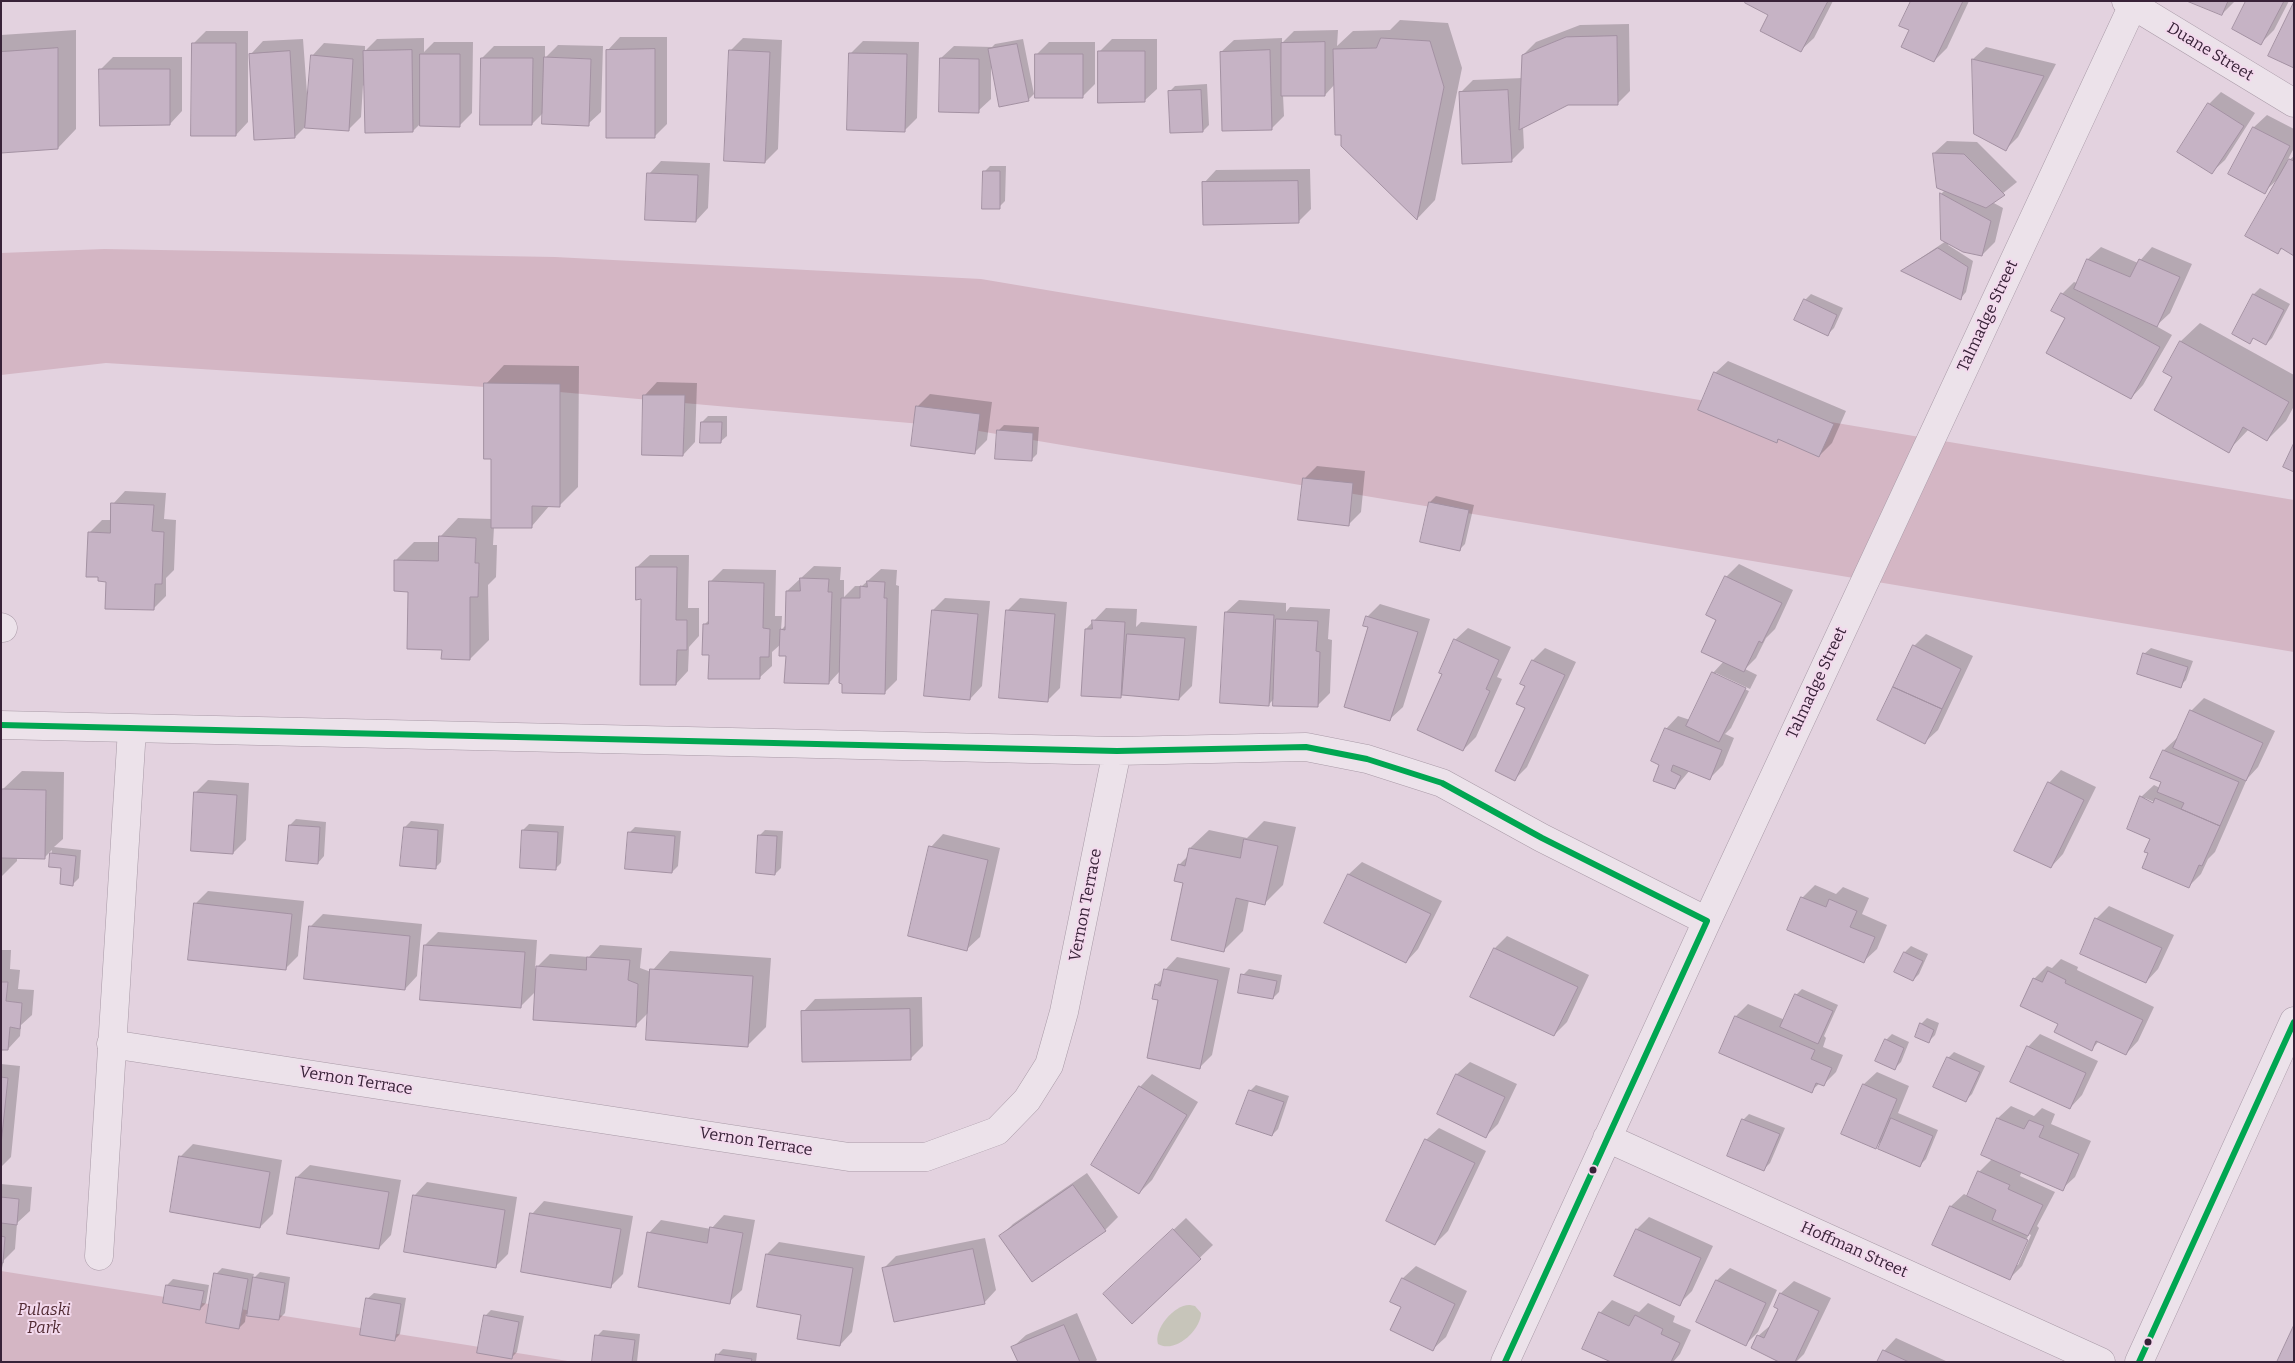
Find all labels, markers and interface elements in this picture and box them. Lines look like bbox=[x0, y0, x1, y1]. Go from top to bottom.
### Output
street label: Duane Street bbox=[2163, 19, 2257, 85]
street label: Talmadge Street bbox=[1954, 257, 2022, 375]
street label: Talmadge Street bbox=[1783, 624, 1851, 742]
street label: Vernon Terrace bbox=[1066, 847, 1106, 963]
street label: Vernon Terrace bbox=[298, 1063, 414, 1099]
street label: Vernon Terrace bbox=[698, 1124, 814, 1160]
unlabelled marker bbox=[1588, 1165, 1598, 1175]
street label: Hoffman Street bbox=[1797, 1218, 1911, 1282]
park label: Pulaski Park bbox=[18, 1301, 70, 1339]
unlabelled marker bbox=[2143, 1337, 2153, 1347]

